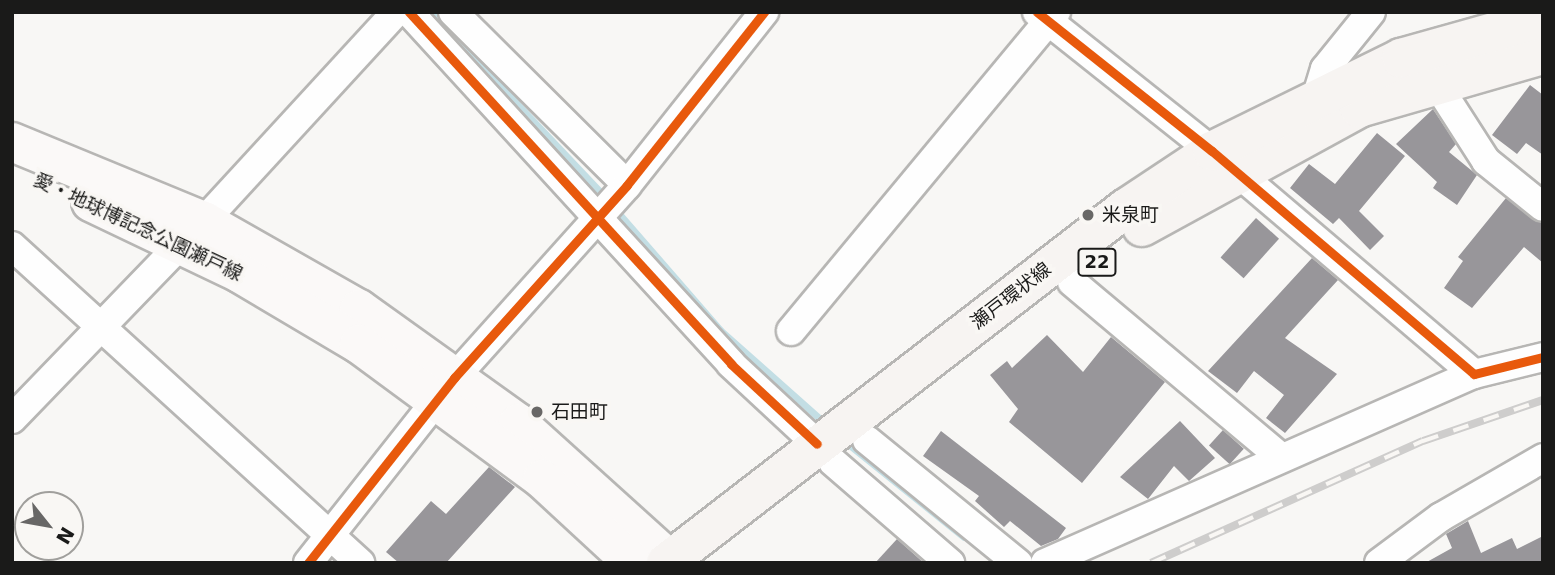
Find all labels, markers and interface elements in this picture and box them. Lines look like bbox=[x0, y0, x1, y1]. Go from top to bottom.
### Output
street label: 愛・地球博記念公園瀬戸線 bbox=[30, 168, 246, 286]
place label: 米泉町 bbox=[1102, 204, 1159, 226]
marker: 米泉町 bbox=[1080, 207, 1096, 223]
road number: 22 bbox=[1076, 248, 1118, 276]
street label: 瀬戸環状線 bbox=[967, 258, 1055, 334]
place label: 石田町 bbox=[551, 401, 608, 423]
marker: 石田町 bbox=[529, 404, 545, 420]
north arrow bbox=[14, 491, 84, 561]
text: N bbox=[52, 523, 79, 548]

